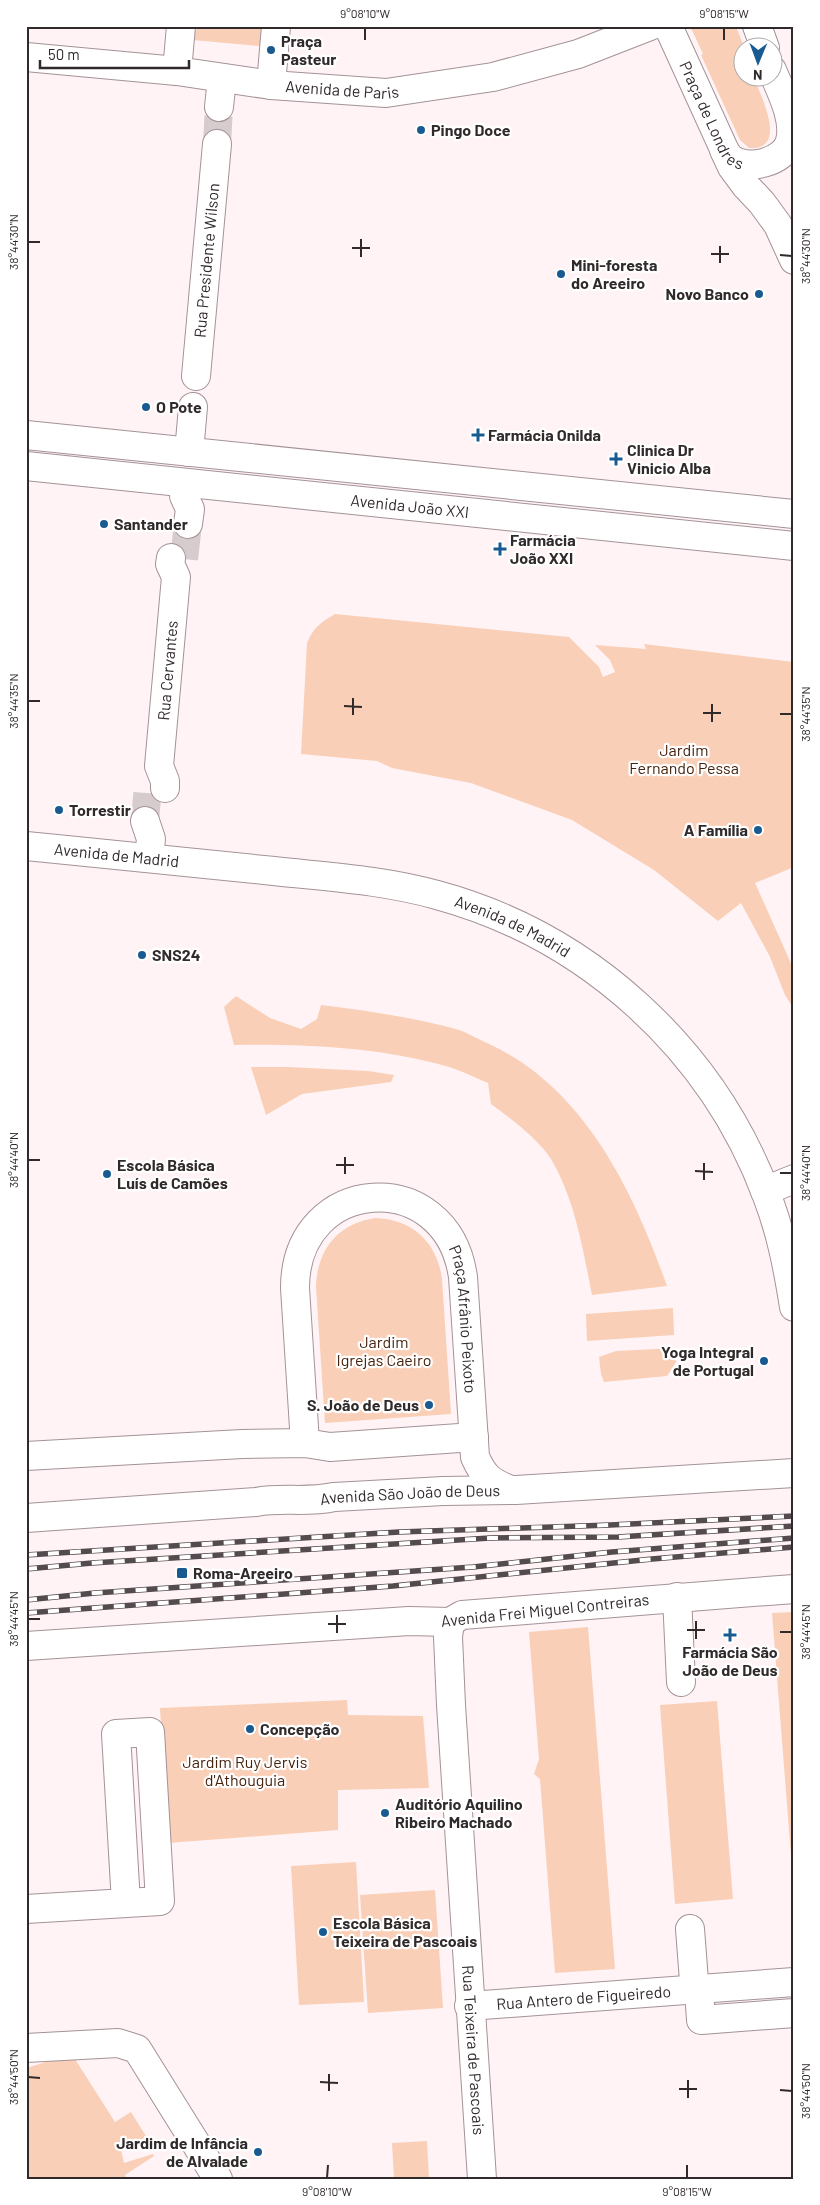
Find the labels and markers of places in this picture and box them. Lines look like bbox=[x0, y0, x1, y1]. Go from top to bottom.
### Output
place label: Praça Pasteur bbox=[281, 31, 336, 68]
marker: Praça Pasteur bbox=[265, 44, 277, 56]
place label: Pingo Doce bbox=[431, 120, 511, 139]
marker: Pingo Doce bbox=[415, 124, 427, 136]
place label: Mini-foresta do Areeiro bbox=[571, 255, 657, 292]
marker: Mini-foresta do Areeiro bbox=[555, 268, 567, 280]
place label: Novo Banco bbox=[666, 284, 749, 303]
marker: Novo Banco bbox=[753, 288, 765, 300]
place label: O Pote bbox=[156, 397, 202, 416]
marker: O Pote bbox=[140, 401, 152, 413]
place label: Farmácia Onilda bbox=[488, 425, 601, 444]
marker: Farmácia Onilda bbox=[472, 429, 484, 441]
place label: Clinica Dr Vinicio Alba bbox=[627, 440, 711, 477]
marker: Clinica Dr Vinicio Alba bbox=[609, 452, 623, 466]
place label: Santander bbox=[114, 514, 188, 533]
marker: Santander bbox=[98, 518, 110, 530]
place label: Farmácia João XXI bbox=[510, 530, 576, 567]
marker: Farmácia João XXI bbox=[494, 543, 506, 555]
place label: Torrestir bbox=[69, 800, 131, 819]
marker: Torrestir bbox=[53, 804, 65, 816]
place label: A Família bbox=[684, 820, 748, 839]
marker: A Família bbox=[752, 824, 764, 836]
place label: SNS24 bbox=[152, 945, 200, 964]
marker: SNS24 bbox=[136, 949, 148, 961]
place label: Escola Básica Luís de Camões bbox=[117, 1155, 228, 1192]
marker: Escola Básica Luís de Camões bbox=[101, 1168, 113, 1180]
place label: Yoga Integral de Portugal bbox=[661, 1342, 754, 1379]
marker: Yoga Integral de Portugal bbox=[758, 1355, 770, 1367]
place label: S. João de Deus bbox=[307, 1395, 419, 1414]
marker: S. João de Deus bbox=[423, 1399, 435, 1411]
place label: Roma-Areeiro bbox=[193, 1563, 293, 1582]
marker: Roma-Areeiro bbox=[175, 1566, 189, 1580]
marker: Farmácia São João de Deus bbox=[724, 1629, 736, 1641]
place label: Farmácia São João de Deus bbox=[682, 1642, 778, 1679]
place label: Concepção bbox=[260, 1719, 340, 1738]
marker: Concepção bbox=[244, 1723, 256, 1735]
place label: Auditório Aquilino Ribeiro Machado bbox=[395, 1794, 523, 1831]
marker: Auditório Aquilino Ribeiro Machado bbox=[379, 1807, 391, 1819]
place label: Escola Básica Teixeira de Pascoais bbox=[333, 1913, 477, 1950]
marker: Escola Básica Teixeira de Pascoais bbox=[317, 1926, 329, 1938]
place label: Jardim de Infância de Alvalade bbox=[116, 2133, 248, 2170]
marker: Jardim de Infância de Alvalade bbox=[252, 2146, 264, 2158]

